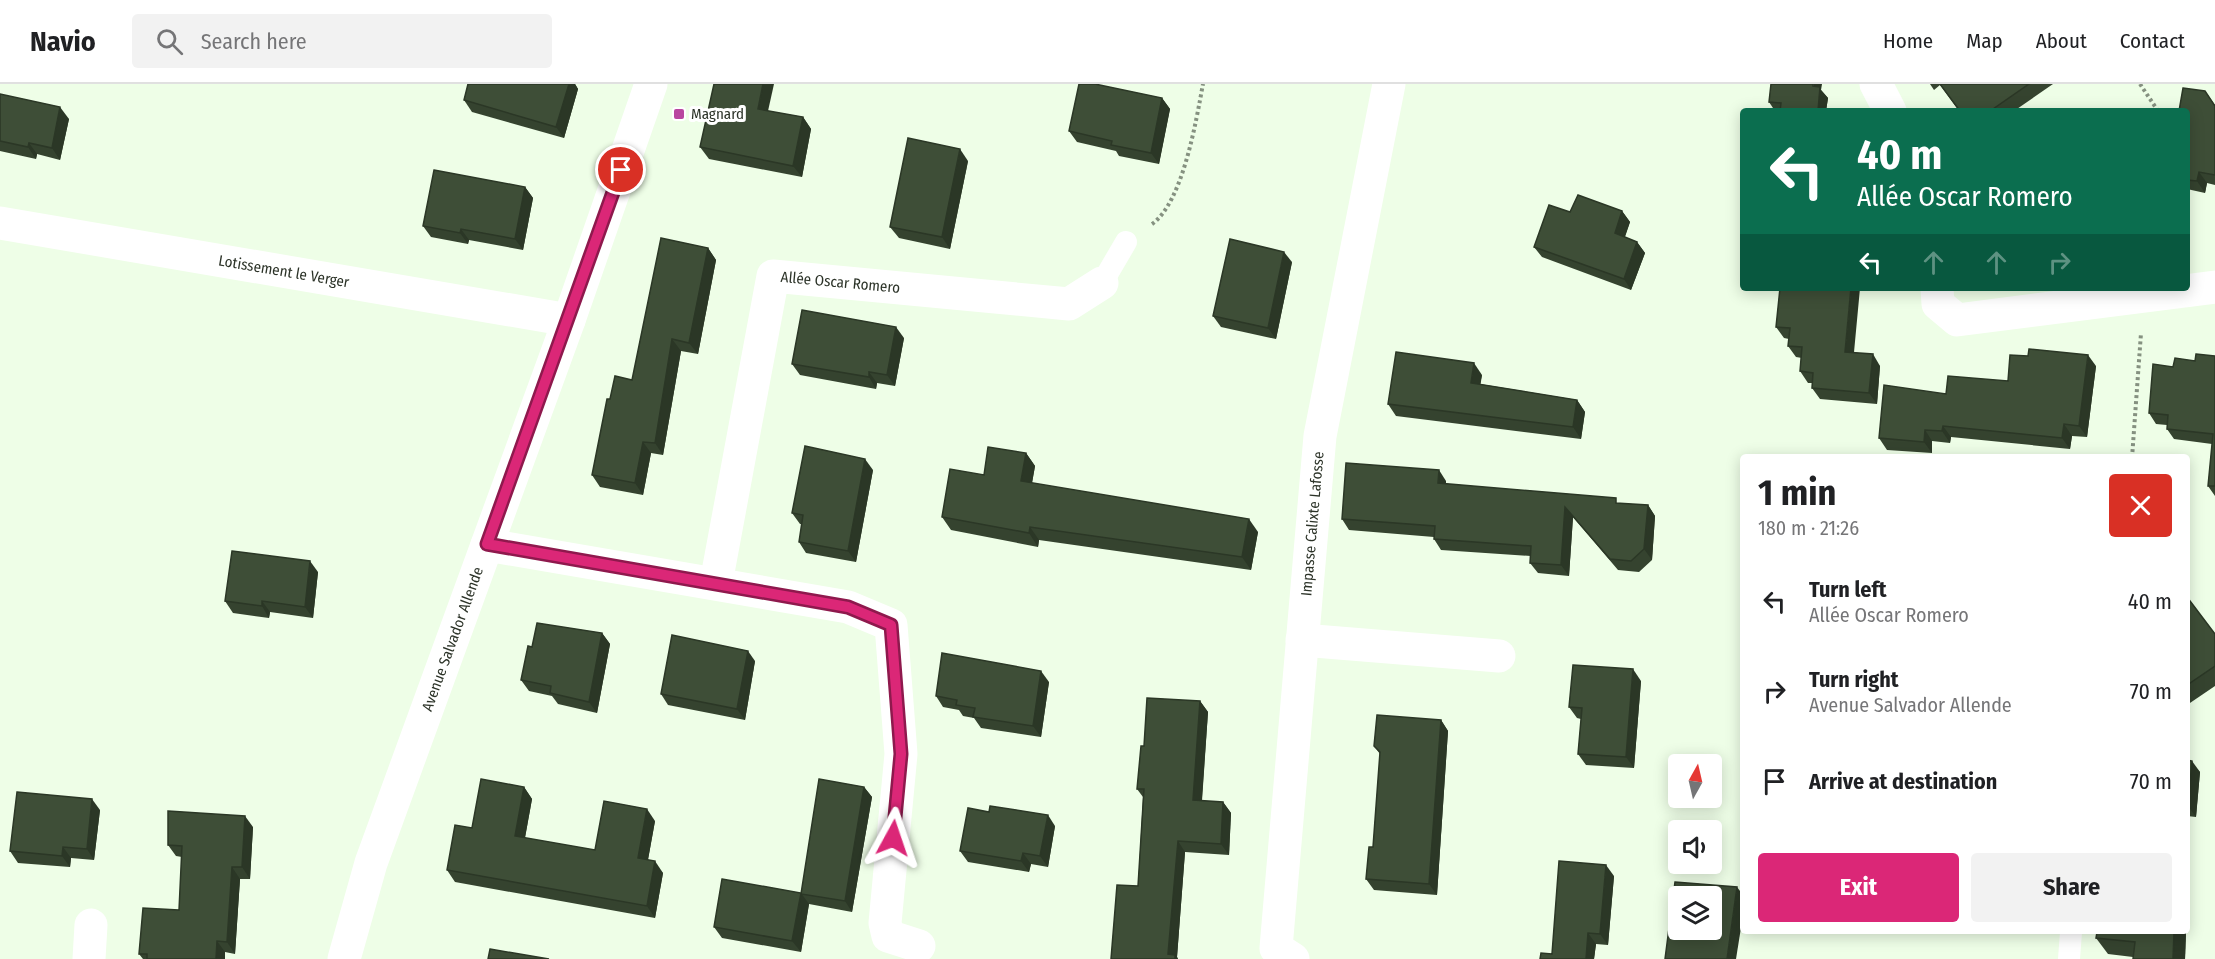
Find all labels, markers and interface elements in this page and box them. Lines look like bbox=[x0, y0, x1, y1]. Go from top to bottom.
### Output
search box bbox=[132, 14, 552, 68]
text: Navio bbox=[30, 25, 96, 58]
icon: search bbox=[153, 25, 186, 58]
text: Search here bbox=[201, 28, 307, 55]
text: Home bbox=[1883, 28, 1933, 54]
text: Map bbox=[1966, 28, 2003, 54]
text: About bbox=[2036, 28, 2087, 54]
text: Contact bbox=[2120, 28, 2185, 54]
place label: Magnard bbox=[691, 105, 744, 123]
marker: Magnard bbox=[672, 107, 686, 121]
text: 40 m bbox=[1857, 130, 1942, 180]
icon: left bbox=[1758, 132, 1836, 210]
pin bbox=[595, 144, 646, 195]
icon: arrive bbox=[604, 153, 637, 186]
text: Allée Oscar Romero bbox=[1857, 181, 2073, 213]
icon: left bbox=[1854, 246, 1887, 279]
icon: ahead bbox=[1917, 246, 1950, 279]
icon: ahead bbox=[1980, 246, 2013, 279]
icon: right bbox=[2043, 246, 2076, 279]
street label: Lotissement le Verger bbox=[217, 251, 351, 292]
street label: Allée Oscar Romero bbox=[780, 268, 901, 297]
street label: Impasse Calixte Lafosse bbox=[1297, 451, 1328, 597]
text: 1 min bbox=[1758, 471, 1836, 515]
button: close bbox=[2109, 474, 2172, 537]
text: 180 m · 21:26 bbox=[1758, 516, 1859, 540]
street label: Avenue Salvador Allende bbox=[418, 565, 487, 714]
text: Turn left bbox=[1809, 576, 1887, 603]
icon: left bbox=[1758, 585, 1791, 618]
text: 40 m bbox=[2128, 588, 2172, 615]
text: Allée Oscar Romero bbox=[1809, 603, 1969, 627]
text: Turn right bbox=[1809, 666, 1898, 693]
icon: right bbox=[1758, 675, 1791, 708]
text: 70 m bbox=[2130, 678, 2172, 705]
text: Avenue Salvador Allende bbox=[1809, 693, 2012, 717]
north arrow bbox=[1668, 754, 1722, 808]
map controls bbox=[1668, 754, 1722, 940]
icon: arrive bbox=[1758, 765, 1791, 798]
text: Arrive at destination bbox=[1809, 768, 1997, 795]
text: 70 m bbox=[2130, 768, 2172, 795]
position arrow bbox=[861, 806, 925, 870]
button: sound bbox=[1668, 820, 1722, 874]
button: Exit bbox=[1758, 853, 1959, 922]
button: Share bbox=[1971, 853, 2172, 922]
button: layers bbox=[1668, 886, 1722, 940]

